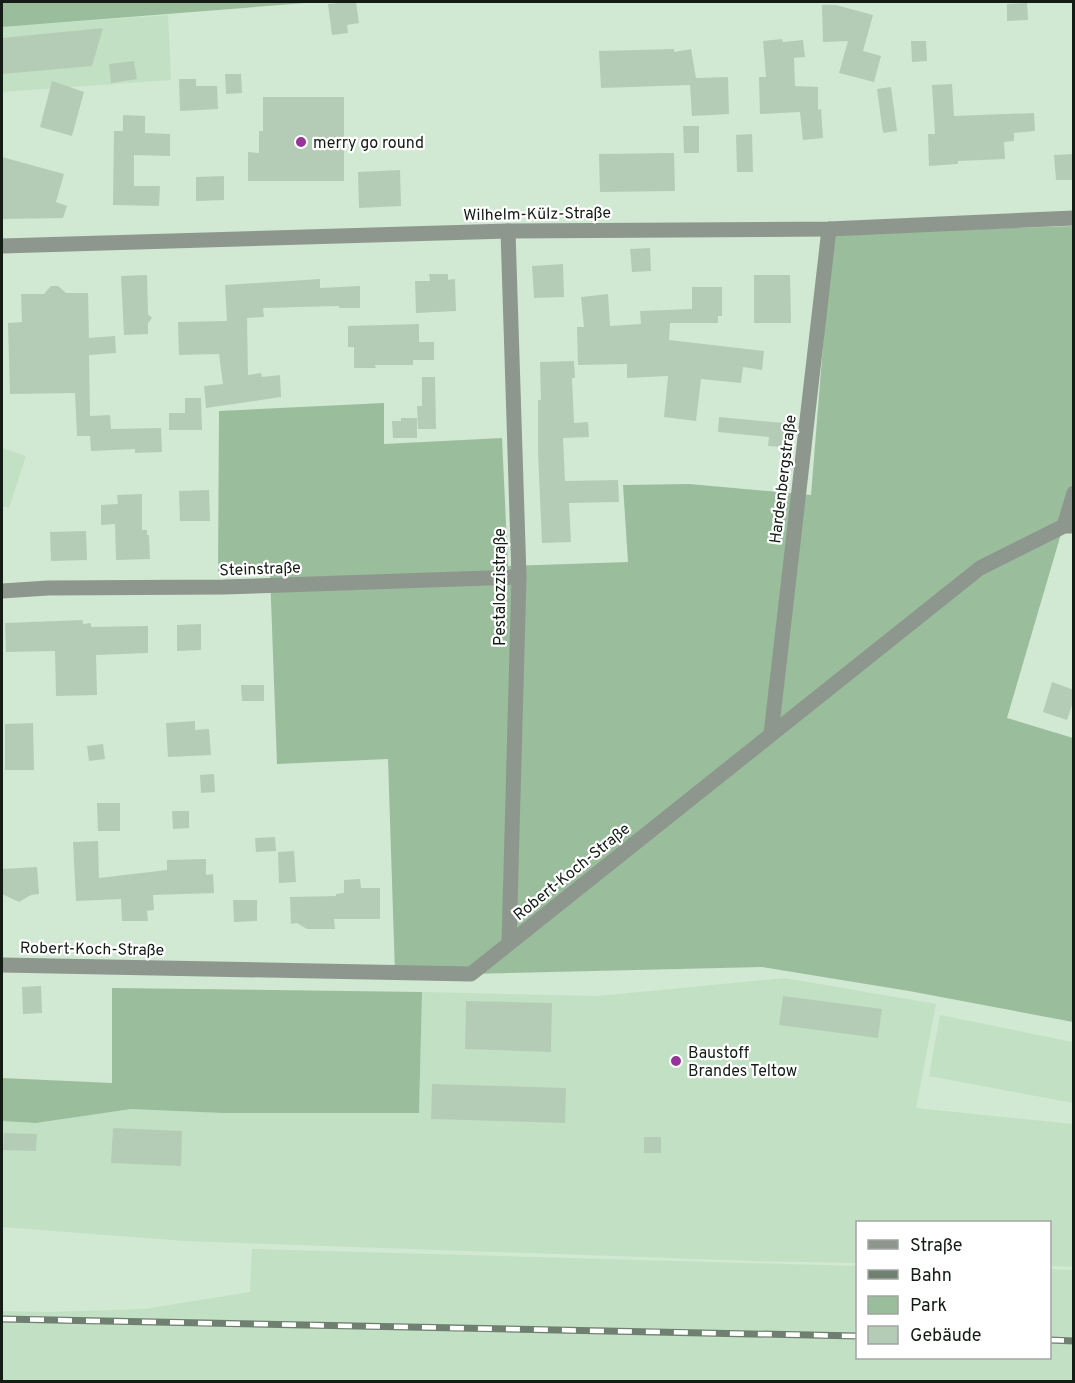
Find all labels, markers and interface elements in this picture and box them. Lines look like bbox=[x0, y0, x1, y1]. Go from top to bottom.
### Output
place label: merry go round bbox=[313, 134, 424, 154]
marker: merry go round bbox=[294, 135, 308, 149]
street label: Wilhelm-Külz-Straße bbox=[463, 204, 611, 226]
street label: Hardenbergstraße bbox=[766, 414, 802, 545]
street label: Pestalozzistraße bbox=[491, 528, 511, 646]
street label: Steinstraße bbox=[219, 559, 301, 581]
street label: Robert-Koch-Straße bbox=[510, 819, 635, 926]
street label: Robert-Koch-Straße bbox=[20, 939, 164, 961]
place label: Baustoff Brandes Teltow bbox=[688, 1044, 797, 1082]
marker: Baustoff Brandes Teltow bbox=[669, 1054, 683, 1068]
legend bbox=[856, 1221, 1051, 1359]
text: Straße bbox=[910, 1235, 962, 1258]
text: Bahn bbox=[910, 1265, 952, 1288]
text: Park bbox=[910, 1295, 947, 1318]
text: Gebäude bbox=[910, 1325, 982, 1348]

